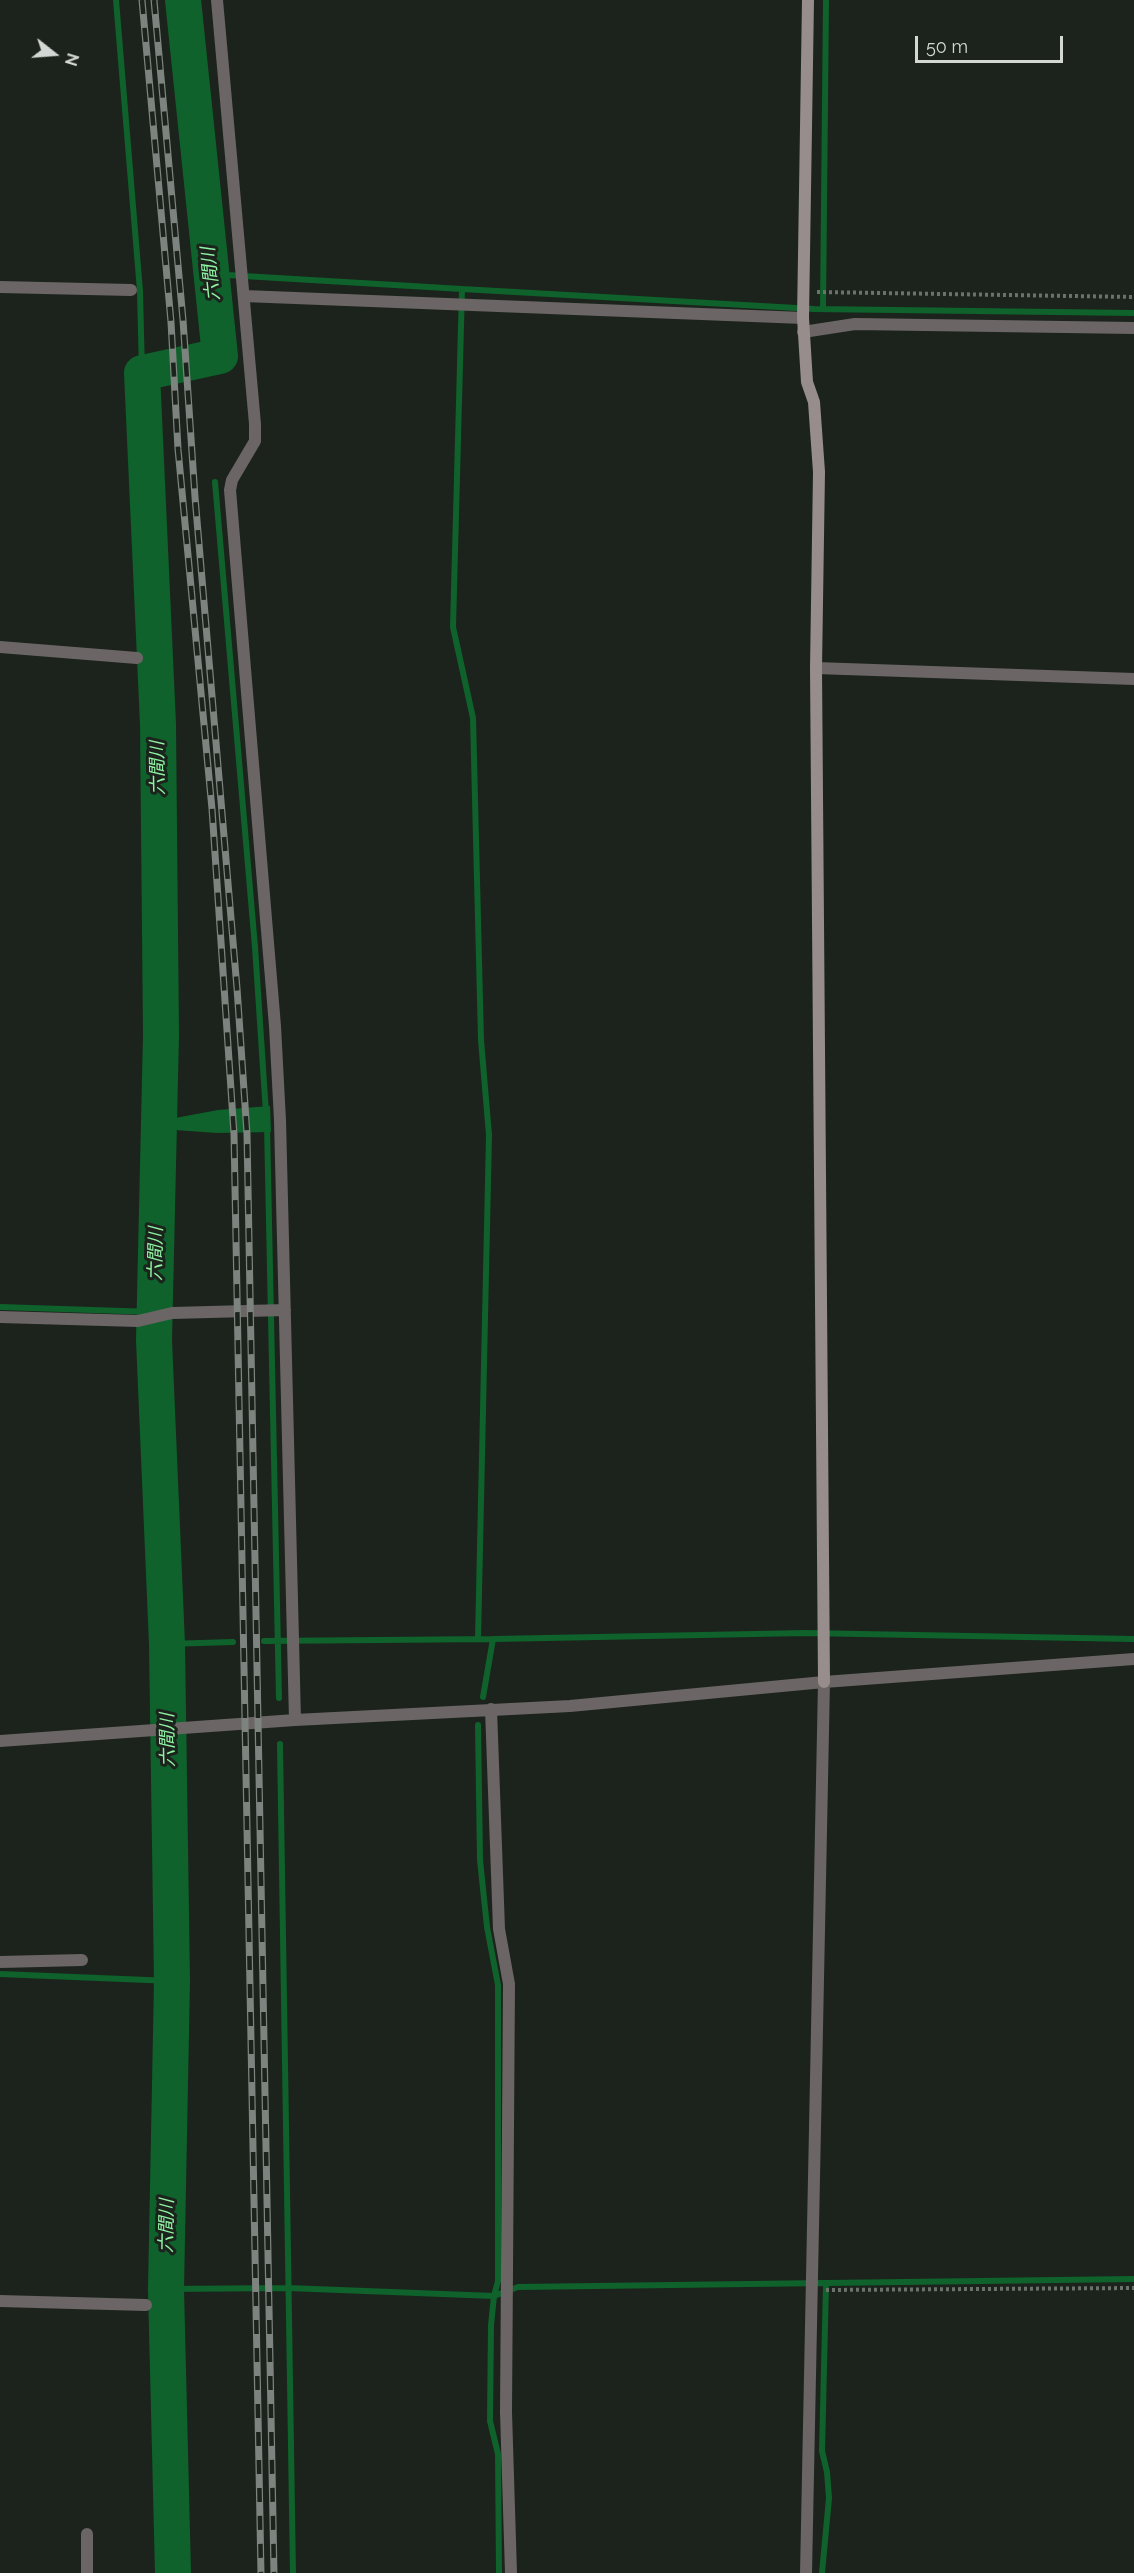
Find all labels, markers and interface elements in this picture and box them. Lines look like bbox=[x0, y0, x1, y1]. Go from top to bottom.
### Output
north arrow bbox=[24, 24, 84, 84]
scale bar bbox=[918, 24, 1066, 62]
text: 50 m bbox=[926, 36, 968, 57]
text: N bbox=[61, 51, 83, 68]
water label: 六間川 bbox=[197, 246, 225, 302]
water label: 六間川 bbox=[147, 741, 169, 795]
water label: 六間川 bbox=[145, 1227, 167, 1281]
water label: 六間川 bbox=[157, 1713, 179, 1767]
water label: 六間川 bbox=[156, 2199, 178, 2253]

